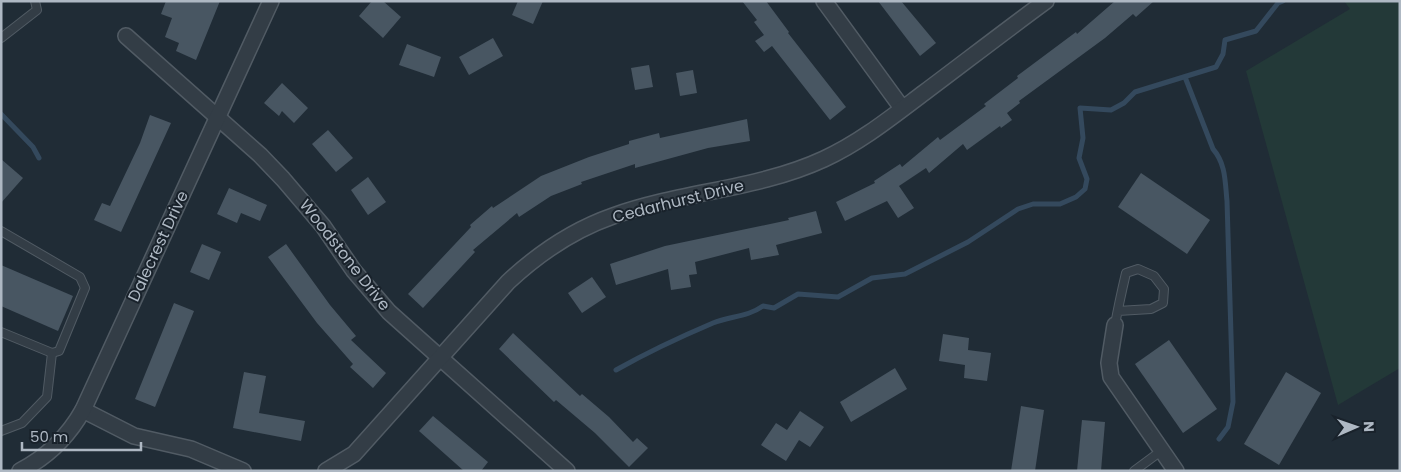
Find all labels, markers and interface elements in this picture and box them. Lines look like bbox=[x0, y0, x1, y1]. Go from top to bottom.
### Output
street label: Cedarhurst Drive bbox=[610, 174, 746, 228]
street label: Dalecrest Drive bbox=[122, 187, 194, 305]
street label: Woodstone Drive bbox=[294, 194, 396, 316]
north arrow bbox=[1331, 402, 1381, 452]
scale bar bbox=[22, 420, 141, 452]
text: N bbox=[1359, 421, 1379, 432]
text: 50 m bbox=[30, 426, 68, 447]

